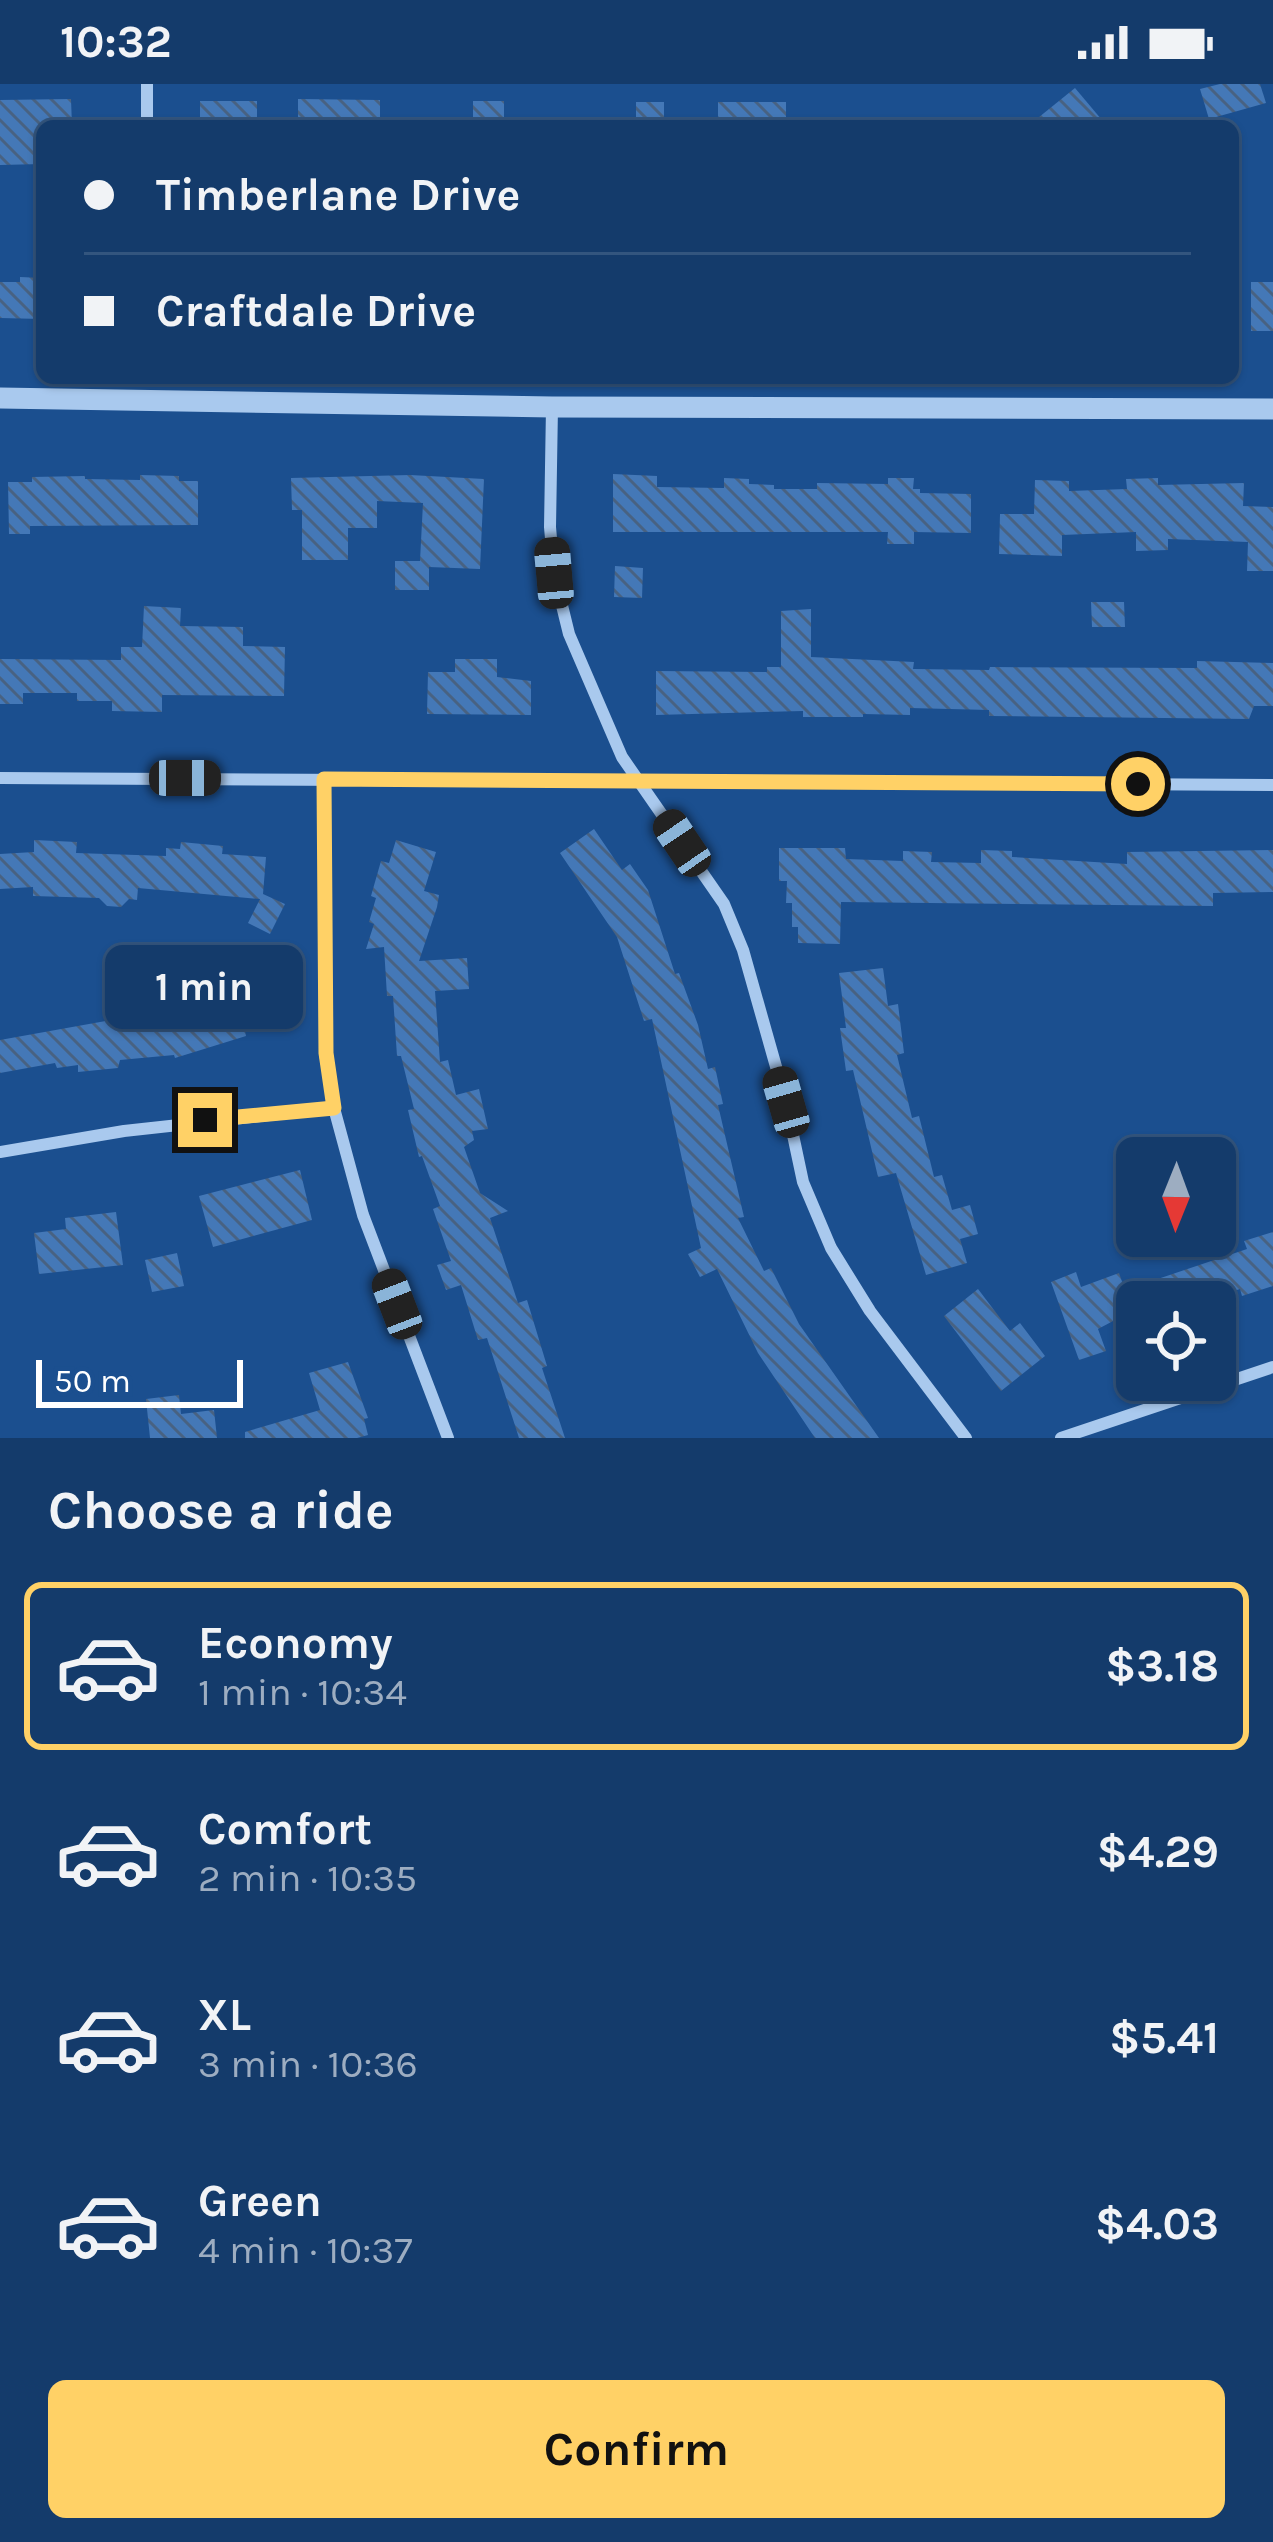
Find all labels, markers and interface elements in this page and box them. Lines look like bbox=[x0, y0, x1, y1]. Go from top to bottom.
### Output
text: 10:32 bbox=[60, 16, 172, 68]
text: Timberlane Drive bbox=[156, 169, 520, 221]
text: Craftdale Drive bbox=[156, 285, 476, 337]
car bbox=[533, 536, 575, 610]
route start bbox=[1111, 757, 1165, 811]
car bbox=[149, 760, 221, 796]
car bbox=[647, 803, 717, 883]
callout: 1 min bbox=[106, 946, 304, 1030]
text: 1 min bbox=[155, 964, 253, 1010]
car bbox=[759, 1062, 813, 1142]
route end bbox=[178, 1093, 232, 1147]
north arrow bbox=[1116, 1137, 1236, 1257]
map controls bbox=[1116, 1137, 1236, 1401]
car bbox=[367, 1264, 427, 1344]
button: locate bbox=[1116, 1281, 1236, 1401]
scale bar bbox=[36, 1354, 243, 1407]
text: 50 m bbox=[54, 1362, 131, 1400]
text: Choose a ride bbox=[48, 1478, 394, 1542]
icon: car bbox=[54, 1612, 162, 1720]
text: Economy bbox=[198, 1617, 393, 1669]
text: $3.18 bbox=[1105, 1640, 1219, 1692]
text: 1 min · 10:34 bbox=[198, 1669, 407, 1715]
icon: car bbox=[54, 1798, 162, 1906]
text: Comfort bbox=[198, 1803, 372, 1855]
text: $4.29 bbox=[1097, 1826, 1219, 1878]
text: 2 min · 10:35 bbox=[198, 1855, 417, 1901]
icon: car bbox=[54, 1984, 162, 2092]
text: XL bbox=[198, 1989, 251, 2041]
text: $5.41 bbox=[1109, 2012, 1219, 2064]
text: 3 min · 10:36 bbox=[198, 2041, 418, 2087]
icon: car bbox=[54, 2170, 162, 2278]
text: Green bbox=[198, 2175, 322, 2227]
text: $4.03 bbox=[1095, 2198, 1219, 2250]
text: 4 min · 10:37 bbox=[198, 2227, 413, 2273]
button: Confirm bbox=[48, 2380, 1225, 2518]

